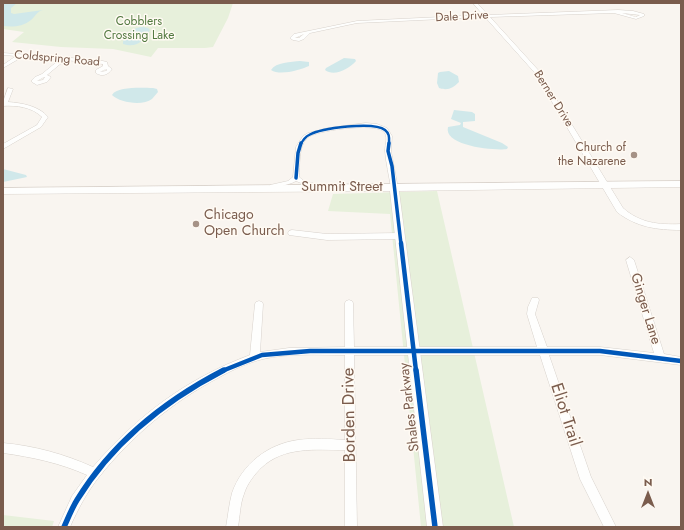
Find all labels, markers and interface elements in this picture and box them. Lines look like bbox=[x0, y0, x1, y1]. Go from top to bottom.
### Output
street label: Dale Drive bbox=[435, 8, 489, 26]
park label: Cobblers Crossing Lake bbox=[104, 15, 174, 43]
street label: Coldspring Road bbox=[14, 48, 100, 70]
street label: Berner Drive bbox=[530, 68, 576, 130]
place label: Church of the Nazarene bbox=[558, 141, 626, 169]
marker: Church of the Nazarene bbox=[629, 150, 639, 160]
street label: Summit Street bbox=[301, 180, 383, 196]
place label: Chicago Open Church bbox=[204, 208, 285, 240]
marker: Chicago Open Church bbox=[191, 219, 201, 229]
street label: Ginger Lane bbox=[626, 271, 664, 347]
street label: Shales Parkway bbox=[396, 362, 424, 452]
street label: Borden Drive bbox=[339, 367, 361, 463]
street label: Eliot Trail bbox=[545, 381, 585, 449]
north arrow bbox=[628, 474, 668, 514]
text: N bbox=[644, 474, 652, 490]

